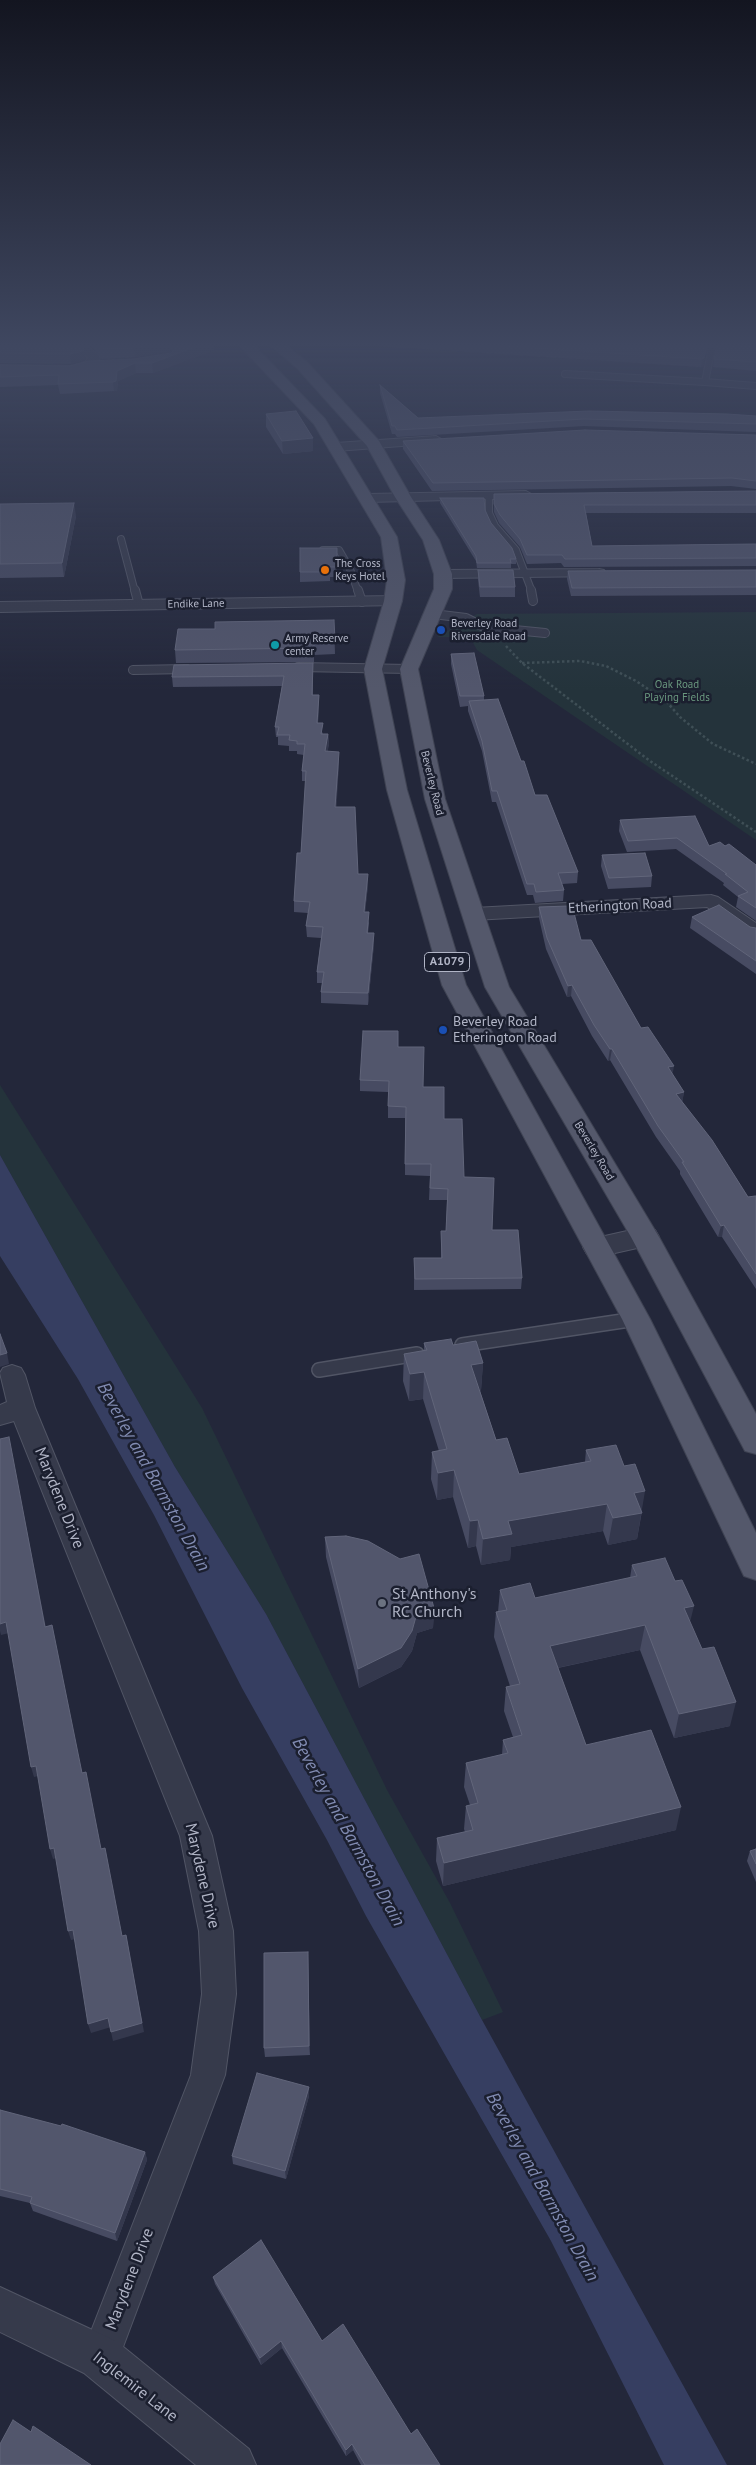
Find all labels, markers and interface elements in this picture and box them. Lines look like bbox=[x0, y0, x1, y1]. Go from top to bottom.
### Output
place label: The Cross Keys Hotel bbox=[335, 557, 385, 583]
marker: The Cross Keys Hotel bbox=[319, 564, 331, 576]
street label: Endike Lane bbox=[167, 597, 225, 611]
place label: Beverley Road Riversdale Road bbox=[451, 617, 526, 643]
marker: Beverley Road Riversdale Road bbox=[435, 624, 447, 636]
place label: Army Reserve center bbox=[285, 632, 349, 658]
marker: Army Reserve center bbox=[269, 639, 281, 651]
park label: Oak Road Playing Fields bbox=[644, 678, 710, 704]
street label: Beverley Road bbox=[418, 749, 446, 817]
street label: Etherington Road bbox=[568, 895, 672, 917]
road number: A1079 bbox=[424, 952, 470, 972]
place label: Beverley Road Etherington Road bbox=[453, 1014, 557, 1046]
marker: Beverley Road Etherington Road bbox=[437, 1024, 449, 1036]
street label: Beverley Road bbox=[571, 1119, 617, 1183]
water label: Beverley and Barmston Drain bbox=[92, 1379, 214, 1575]
street label: Marydene Drive bbox=[30, 1445, 88, 1551]
place label: St Anthony's RC Church bbox=[392, 1584, 476, 1622]
marker: St Anthony's RC Church bbox=[376, 1597, 388, 1609]
water label: Beverley and Barmston Drain bbox=[287, 1734, 409, 1930]
street label: Marydene Drive bbox=[181, 1822, 223, 1930]
water label: Beverley and Barmston Drain bbox=[481, 2089, 603, 2285]
street label: Marydene Drive bbox=[102, 2226, 158, 2332]
street label: Inglemire Lane bbox=[89, 2348, 181, 2426]

